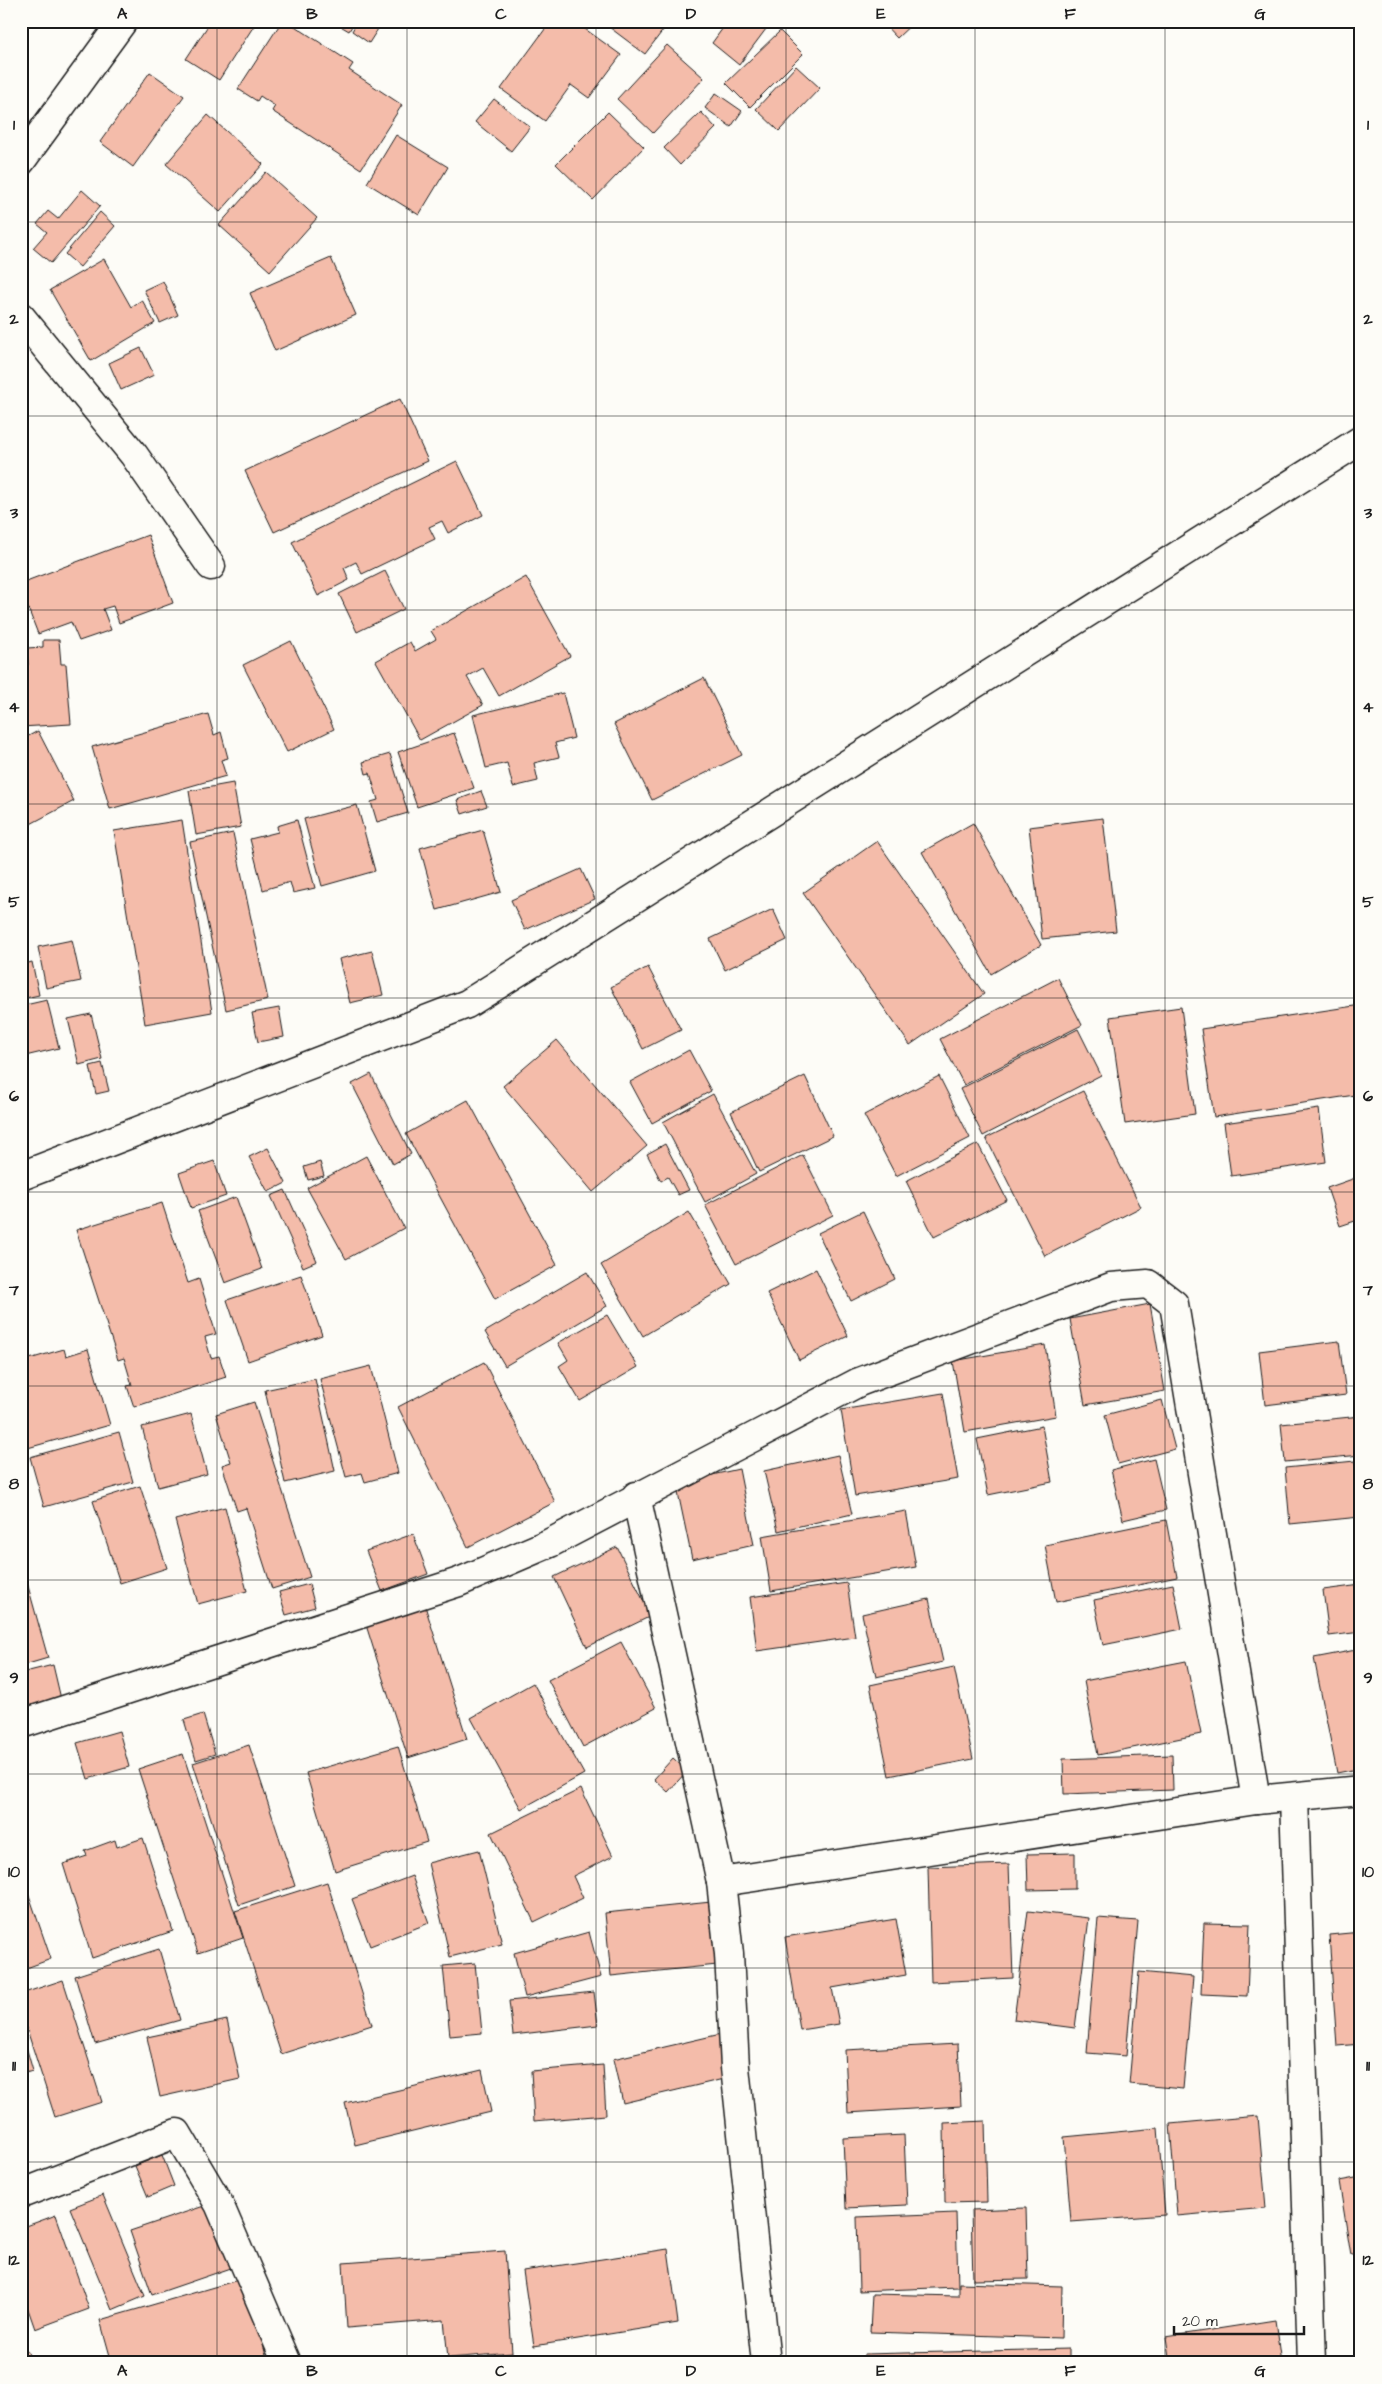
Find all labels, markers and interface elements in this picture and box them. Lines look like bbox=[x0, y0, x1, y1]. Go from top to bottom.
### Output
text: A bbox=[117, 3, 128, 25]
text: B bbox=[306, 3, 318, 25]
text: C bbox=[495, 3, 507, 25]
text: D bbox=[686, 3, 697, 25]
text: E bbox=[876, 3, 886, 25]
text: F bbox=[1064, 3, 1076, 25]
text: G bbox=[1254, 3, 1266, 25]
text: 1 bbox=[13, 114, 16, 136]
text: 1 bbox=[1367, 114, 1370, 136]
text: 2 bbox=[8, 308, 19, 330]
text: 2 bbox=[1362, 308, 1373, 330]
text: 3 bbox=[9, 502, 19, 524]
text: 3 bbox=[1363, 502, 1373, 524]
text: 4 bbox=[9, 696, 20, 718]
text: 4 bbox=[1363, 696, 1374, 718]
text: 5 bbox=[8, 891, 20, 913]
text: 5 bbox=[1362, 891, 1374, 913]
text: 6 bbox=[9, 1085, 19, 1107]
text: 6 bbox=[1363, 1085, 1373, 1107]
text: 7 bbox=[8, 1279, 19, 1301]
text: 7 bbox=[1362, 1279, 1373, 1301]
text: 8 bbox=[9, 1473, 20, 1495]
text: 8 bbox=[1363, 1473, 1374, 1495]
text: 9 bbox=[9, 1667, 19, 1689]
text: 9 bbox=[1363, 1667, 1373, 1689]
text: 10 bbox=[8, 1861, 20, 1883]
text: 10 bbox=[1362, 1861, 1374, 1883]
text: 11 bbox=[12, 2055, 17, 2077]
text: 11 bbox=[1366, 2055, 1371, 2077]
text: 12 bbox=[8, 2249, 20, 2271]
text: 12 bbox=[1362, 2249, 1374, 2271]
scale bar bbox=[1174, 2304, 1304, 2336]
text: 20 m bbox=[1182, 2311, 1218, 2332]
text: A bbox=[117, 2360, 128, 2382]
text: B bbox=[306, 2360, 318, 2382]
text: C bbox=[495, 2360, 507, 2382]
text: D bbox=[686, 2360, 697, 2382]
text: E bbox=[876, 2360, 886, 2382]
text: F bbox=[1064, 2360, 1076, 2382]
text: G bbox=[1254, 2360, 1266, 2382]

